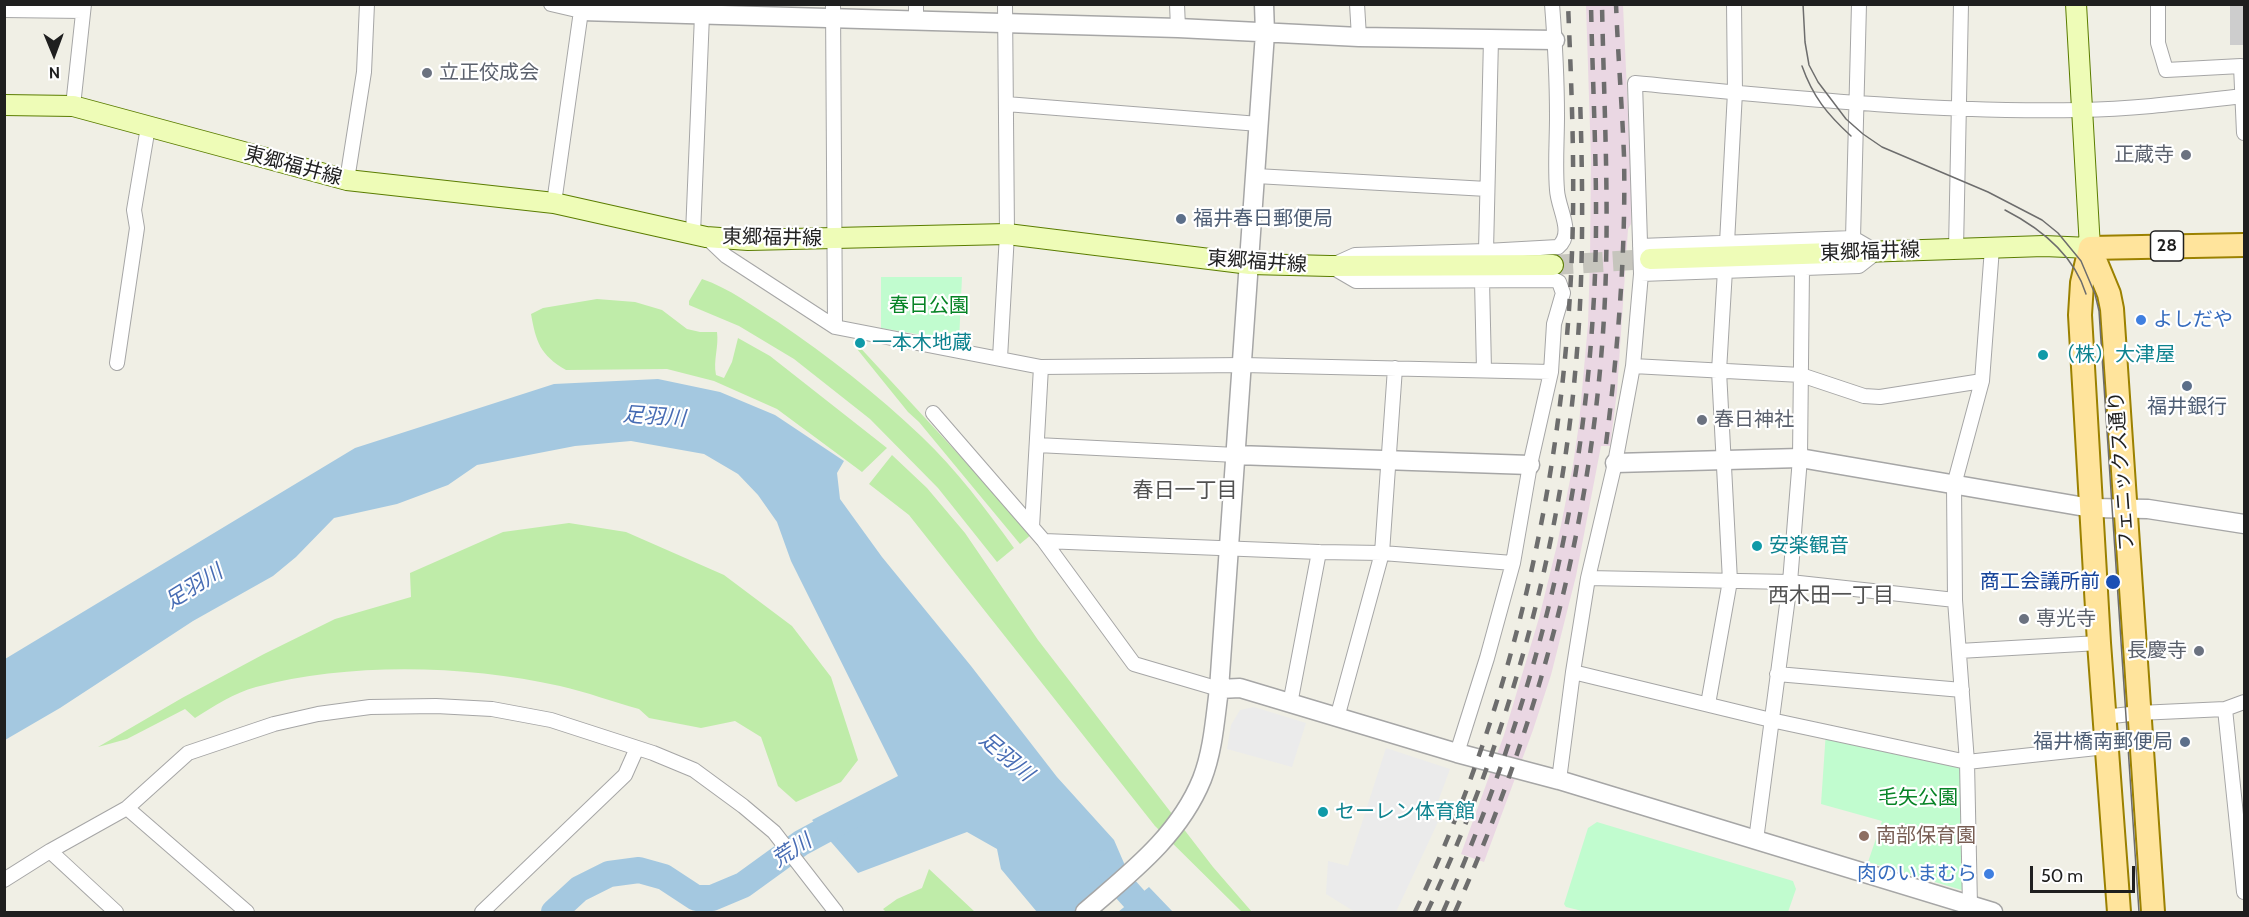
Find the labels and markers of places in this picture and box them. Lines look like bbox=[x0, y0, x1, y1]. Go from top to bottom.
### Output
place label: 立正佼成会 bbox=[439, 61, 539, 85]
marker: 立正佼成会 bbox=[420, 66, 434, 80]
place label: 正蔵寺 bbox=[2114, 143, 2174, 167]
marker: 正蔵寺 bbox=[2179, 148, 2193, 162]
place label: 福井春日郵便局 bbox=[1193, 207, 1333, 231]
marker: 福井春日郵便局 bbox=[1174, 212, 1188, 226]
place label: よしだや bbox=[2153, 308, 2233, 332]
marker: よしだや bbox=[2134, 313, 2148, 327]
place label: 一本木地蔵 bbox=[872, 331, 972, 355]
marker: 一本木地蔵 bbox=[853, 336, 867, 350]
place label: （株）大津屋 bbox=[2055, 343, 2175, 367]
marker: （株）大津屋 bbox=[2036, 348, 2050, 362]
marker: 福井銀行 bbox=[2180, 379, 2194, 393]
place label: 福井銀行 bbox=[2147, 395, 2227, 419]
place label: 春日神社 bbox=[1714, 408, 1794, 432]
marker: 春日神社 bbox=[1695, 413, 1709, 427]
place label: 安楽観音 bbox=[1769, 534, 1849, 558]
marker: 安楽観音 bbox=[1750, 539, 1764, 553]
place label: 商工会議所前 bbox=[1980, 570, 2100, 594]
marker: 商工会議所前 bbox=[2104, 573, 2122, 591]
place label: 専光寺 bbox=[2036, 607, 2096, 631]
marker: 専光寺 bbox=[2017, 612, 2031, 626]
place label: 長慶寺 bbox=[2127, 639, 2187, 663]
marker: 長慶寺 bbox=[2192, 644, 2206, 658]
place label: 福井橋南郵便局 bbox=[2033, 730, 2173, 754]
marker: 福井橋南郵便局 bbox=[2178, 735, 2192, 749]
place label: セーレン体育館 bbox=[1335, 800, 1475, 824]
marker: セーレン体育館 bbox=[1316, 805, 1330, 819]
place label: 南部保育園 bbox=[1876, 824, 1976, 848]
marker: 南部保育園 bbox=[1857, 829, 1871, 843]
place label: 肉のいまむら bbox=[1857, 862, 1977, 886]
marker: 肉のいまむら bbox=[1982, 867, 1996, 881]

